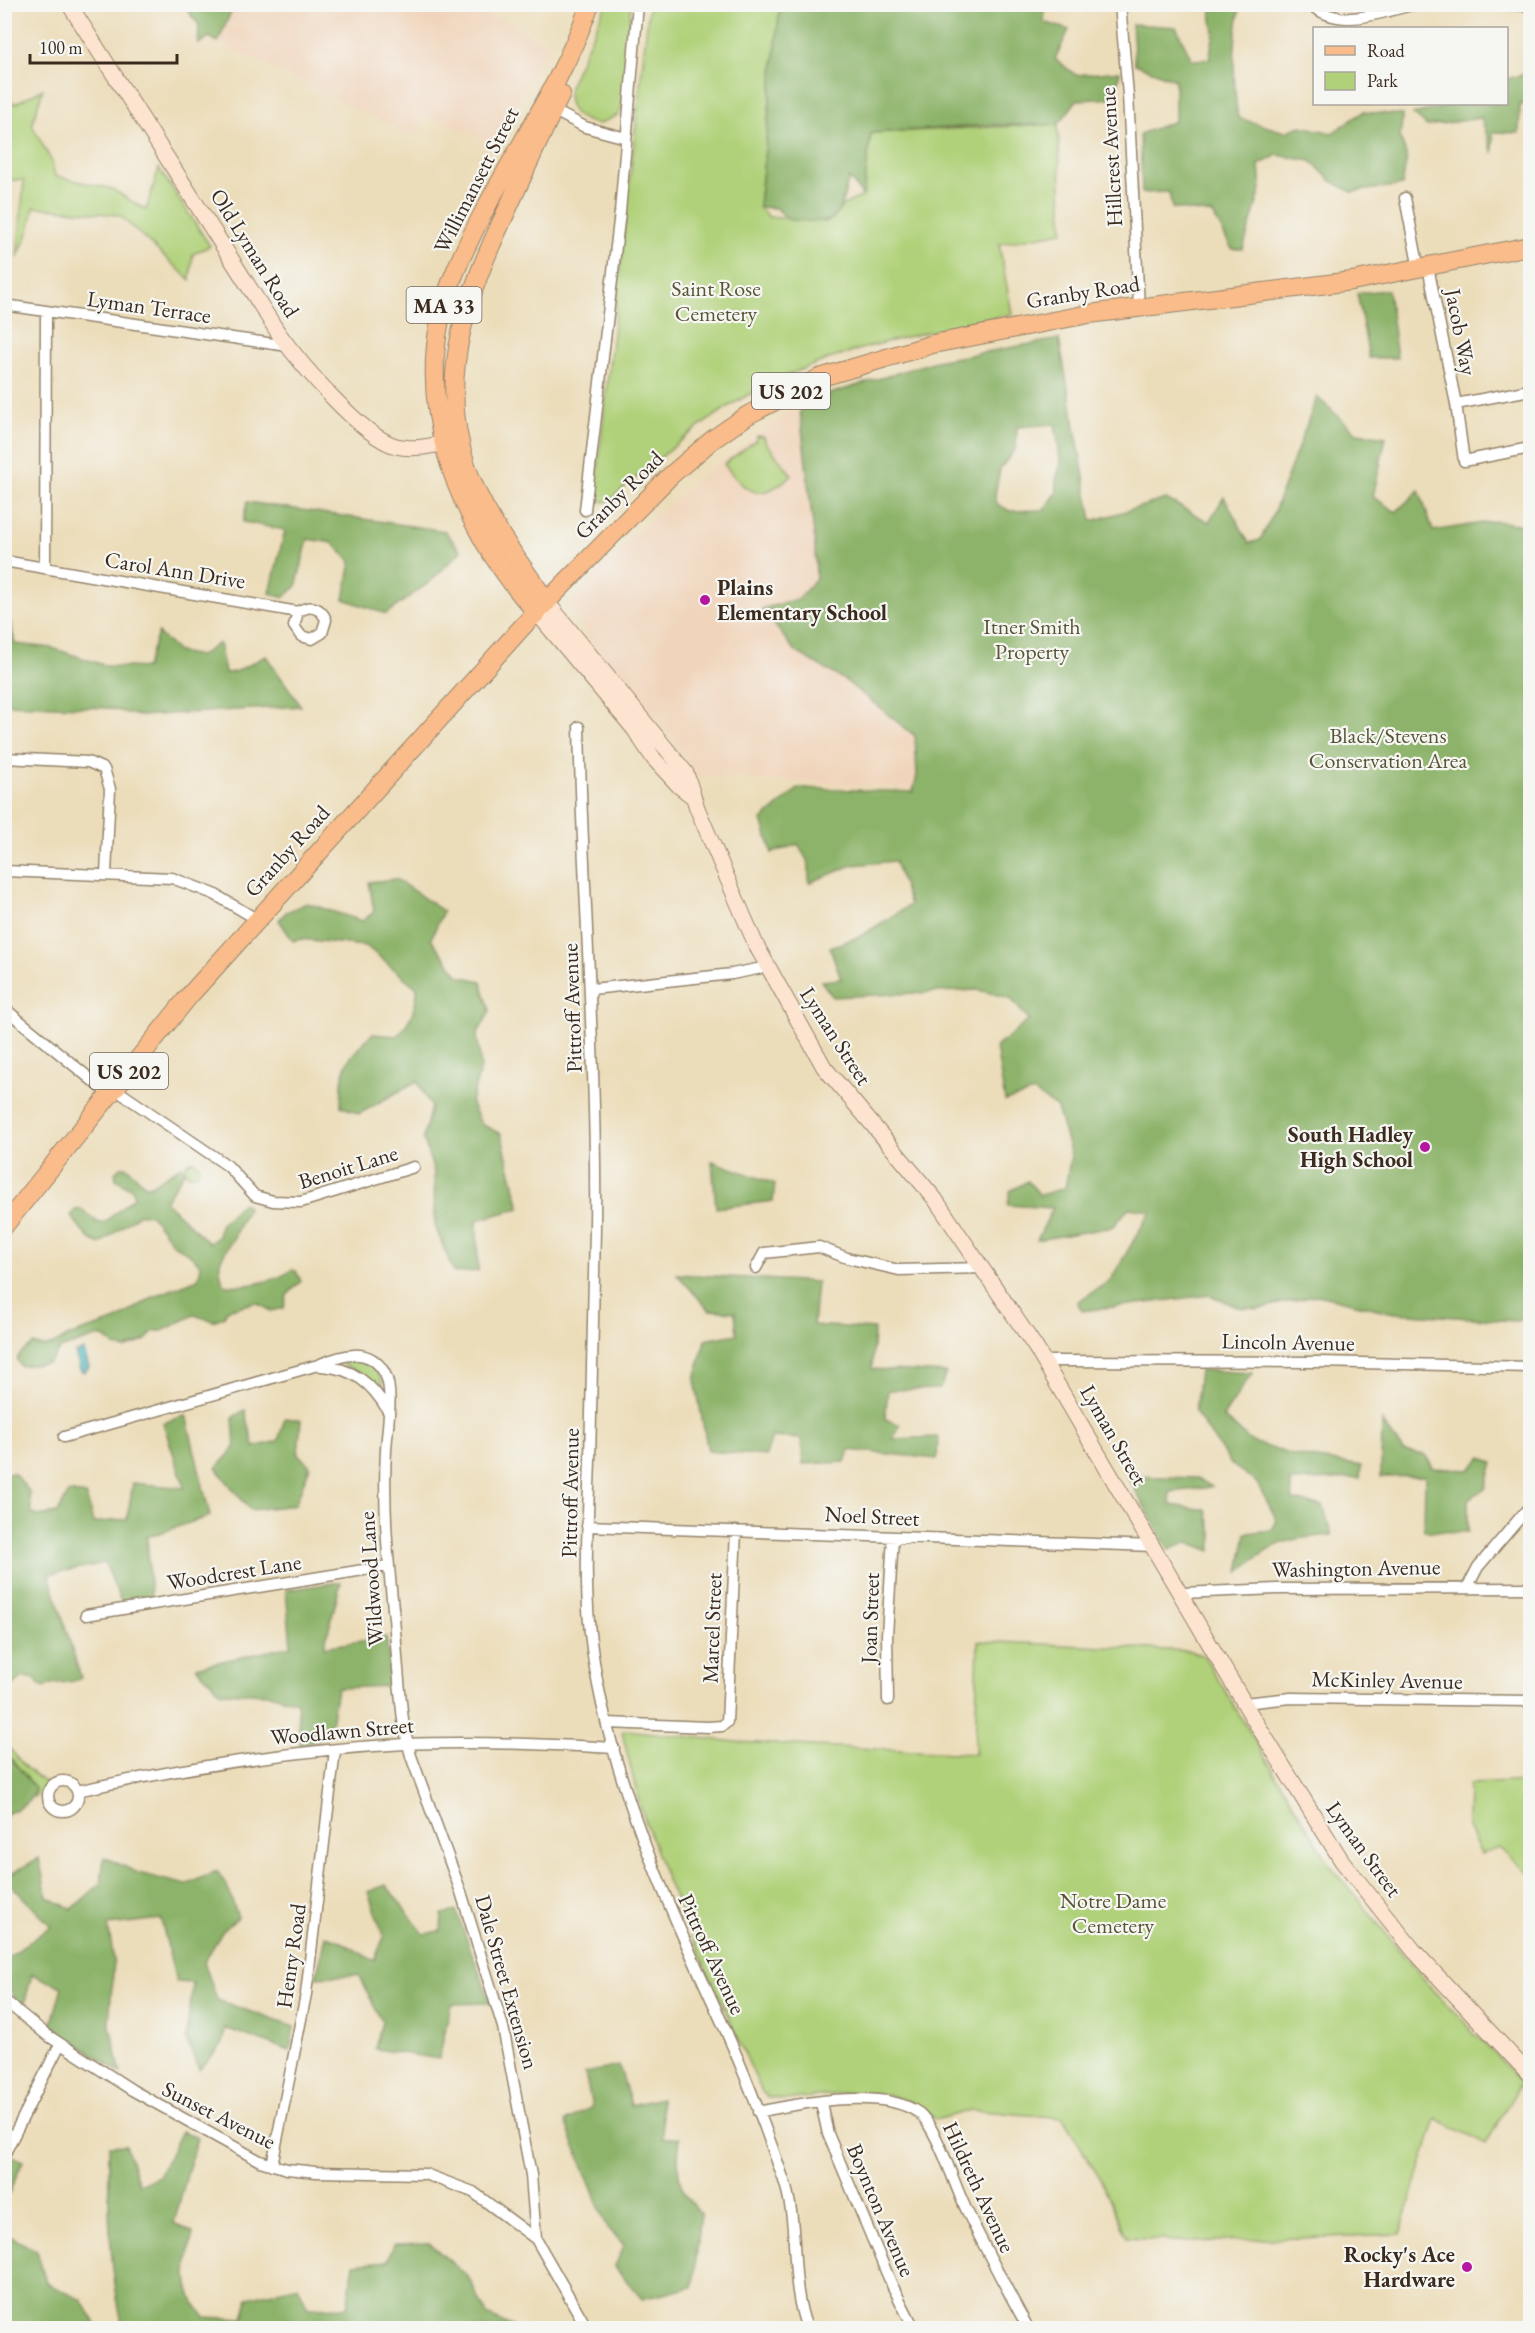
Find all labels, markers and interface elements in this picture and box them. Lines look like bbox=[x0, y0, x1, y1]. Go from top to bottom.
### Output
scale bar bbox=[30, 27, 177, 65]
legend bbox=[1313, 27, 1508, 105]
text: 100 m bbox=[39, 36, 83, 59]
text: Road bbox=[1367, 39, 1406, 62]
text: Park bbox=[1367, 69, 1398, 92]
street label: Hillcrest Avenue bbox=[1093, 86, 1129, 228]
street label: Willimansett Street bbox=[427, 102, 525, 258]
street label: Old Lyman Road bbox=[204, 183, 307, 324]
street label: Granby Road bbox=[1024, 269, 1143, 315]
park label: Saint Rose Cemetery bbox=[671, 274, 761, 328]
street label: Lyman Terrace bbox=[85, 284, 213, 330]
street label: Jacob Way bbox=[1438, 284, 1484, 378]
road number: MA 33 bbox=[406, 287, 482, 323]
road number: US 202 bbox=[752, 373, 830, 409]
street label: Granby Road bbox=[568, 444, 670, 546]
street label: Carol Ann Drive bbox=[103, 545, 248, 595]
place label: Plains Elementary School bbox=[717, 573, 887, 627]
marker: Plains Elementary School bbox=[698, 593, 712, 607]
park label: Itner Smith Property bbox=[983, 612, 1081, 666]
park label: Black/Stevens Conservation Area bbox=[1309, 721, 1467, 775]
street label: Granby Road bbox=[238, 798, 337, 903]
street label: Pittroff Avenue bbox=[555, 942, 589, 1073]
street label: Lyman Street bbox=[793, 981, 879, 1091]
road number: US 202 bbox=[90, 1053, 168, 1089]
place label: South Hadley High School bbox=[1288, 1120, 1413, 1174]
street label: Benoit Lane bbox=[295, 1138, 402, 1196]
marker: South Hadley High School bbox=[1418, 1140, 1432, 1154]
street label: Lincoln Avenue bbox=[1221, 1326, 1355, 1358]
street label: Lyman Street bbox=[1074, 1379, 1155, 1491]
street label: Pittroff Avenue bbox=[554, 1427, 586, 1558]
street label: Noel Street bbox=[824, 1499, 920, 1533]
street label: Wildwood Lane bbox=[352, 1510, 390, 1647]
street label: Woodcrest Lane bbox=[165, 1547, 304, 1597]
street label: Washington Avenue bbox=[1271, 1552, 1441, 1584]
street label: Marcel Street bbox=[696, 1572, 728, 1684]
street label: Joan Street bbox=[854, 1572, 886, 1666]
street label: McKinley Avenue bbox=[1311, 1664, 1463, 1696]
street label: Woodlawn Street bbox=[269, 1710, 415, 1752]
street label: Lyman Street bbox=[1319, 1795, 1409, 1903]
park label: Notre Dame Cemetery bbox=[1060, 1886, 1167, 1940]
street label: Pittroff Avenue bbox=[671, 1889, 753, 2019]
street label: Dale Street Extension bbox=[468, 1891, 546, 2073]
street label: Henry Road bbox=[269, 1901, 313, 2010]
street label: Sunset Avenue bbox=[157, 2074, 281, 2156]
street label: Hildreth Avenue bbox=[936, 2117, 1022, 2258]
street label: Boynton Avenue bbox=[840, 2139, 922, 2281]
place label: Rocky's Ace Hardware bbox=[1344, 2240, 1455, 2294]
marker: Rocky's Ace Hardware bbox=[1460, 2260, 1474, 2274]

